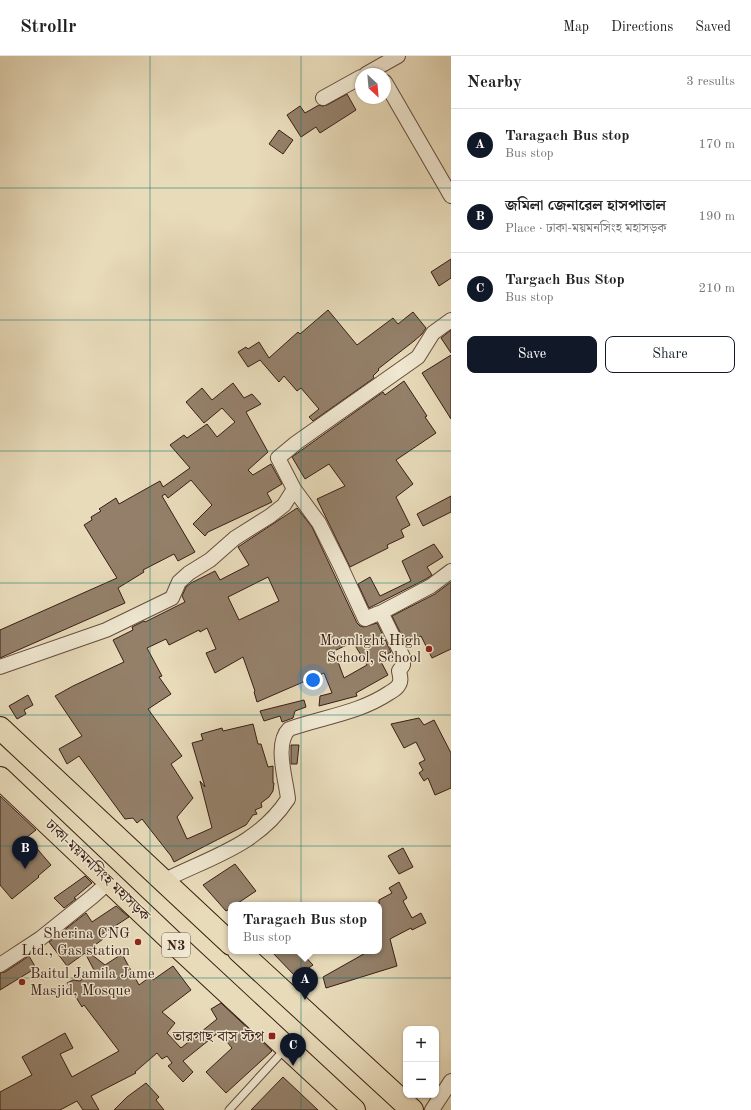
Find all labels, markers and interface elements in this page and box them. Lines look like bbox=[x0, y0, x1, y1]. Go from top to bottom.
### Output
text: Strollr bbox=[20, 18, 76, 37]
text: Map bbox=[563, 20, 589, 34]
text: Directions bbox=[611, 20, 673, 34]
text: Saved bbox=[695, 20, 731, 34]
north arrow bbox=[355, 68, 391, 104]
text: Nearby bbox=[467, 74, 522, 91]
text: 3 results bbox=[686, 75, 735, 88]
text: Taragach Bus stop bbox=[505, 129, 629, 144]
text: A bbox=[475, 138, 485, 151]
text: 170 m bbox=[698, 138, 735, 151]
text: Bus stop bbox=[505, 147, 554, 160]
text: জমিলা জেনারেল হাসপাতাল bbox=[505, 199, 666, 214]
text: B bbox=[475, 210, 485, 223]
text: 190 m bbox=[698, 210, 735, 223]
text: Place · ঢাকা-ময়মনসিংহ মহাসড়ক bbox=[505, 222, 666, 235]
text: Targach Bus Stop bbox=[505, 273, 625, 288]
text: C bbox=[476, 282, 484, 295]
text: 210 m bbox=[698, 282, 735, 295]
text: Bus stop bbox=[505, 291, 554, 304]
button: Save bbox=[467, 336, 597, 373]
button: Share bbox=[605, 336, 735, 373]
place label: Moonlight High School, School bbox=[320, 634, 421, 666]
marker: Moonlight High School, School bbox=[424, 644, 434, 654]
your location bbox=[303, 670, 323, 690]
street label: ঢাকা-ময়মনসিংহ মহাসড়ক bbox=[41, 815, 154, 925]
pin: B bbox=[12, 836, 38, 869]
popup bbox=[228, 902, 382, 954]
text: Taragach Bus stop bbox=[243, 913, 367, 928]
place label: Sherina CNG Ltd., Gas station bbox=[21, 927, 130, 959]
text: Bus stop bbox=[243, 931, 291, 944]
road number: N3 bbox=[162, 933, 190, 957]
marker: Sherina CNG Ltd., Gas station bbox=[133, 937, 143, 947]
place label: Baitul Jamila Jame Masjid, Mosque bbox=[30, 967, 155, 999]
pin: A bbox=[292, 967, 318, 1000]
marker: Baitul Jamila Jame Masjid, Mosque bbox=[17, 977, 27, 987]
map controls bbox=[403, 1026, 439, 1098]
button: + bbox=[403, 1026, 439, 1062]
place label: তারগাছ বাস স্টপ bbox=[172, 1028, 265, 1045]
marker: তারগাছ বাস স্টপ bbox=[267, 1031, 277, 1041]
pin: C bbox=[280, 1033, 306, 1066]
button: − bbox=[403, 1062, 439, 1098]

